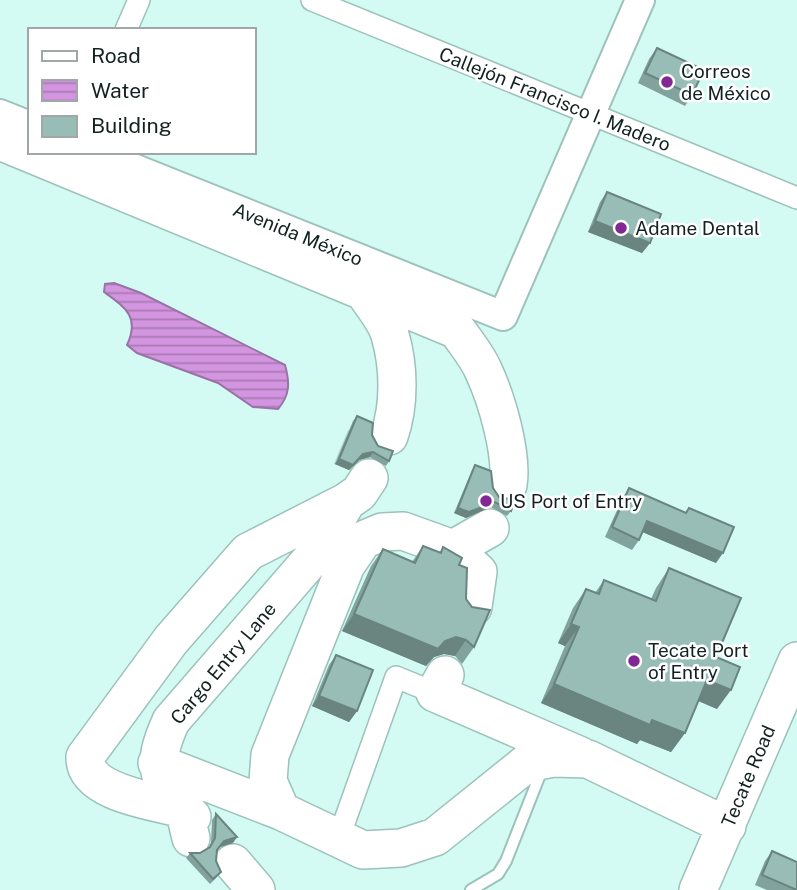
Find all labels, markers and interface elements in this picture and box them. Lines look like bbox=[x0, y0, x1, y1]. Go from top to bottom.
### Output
legend bbox=[28, 28, 256, 154]
street label: Callejón Francisco I. Madero bbox=[436, 42, 674, 156]
text: Road bbox=[91, 43, 141, 68]
place label: Correos de México bbox=[681, 60, 771, 104]
marker: Correos de México bbox=[659, 74, 675, 90]
text: Water bbox=[91, 78, 149, 103]
text: Building bbox=[91, 113, 172, 138]
street label: Avenida México bbox=[230, 198, 366, 270]
place label: Adame Dental bbox=[635, 217, 760, 239]
marker: Adame Dental bbox=[613, 220, 629, 236]
place label: US Port of Entry bbox=[500, 490, 642, 512]
marker: US Port of Entry bbox=[478, 493, 494, 509]
street label: Cargo Entry Lane bbox=[166, 598, 280, 728]
place label: Tecate Port of Entry bbox=[648, 639, 749, 683]
marker: Tecate Port of Entry bbox=[626, 653, 642, 669]
street label: Tecate Road bbox=[717, 722, 779, 830]

